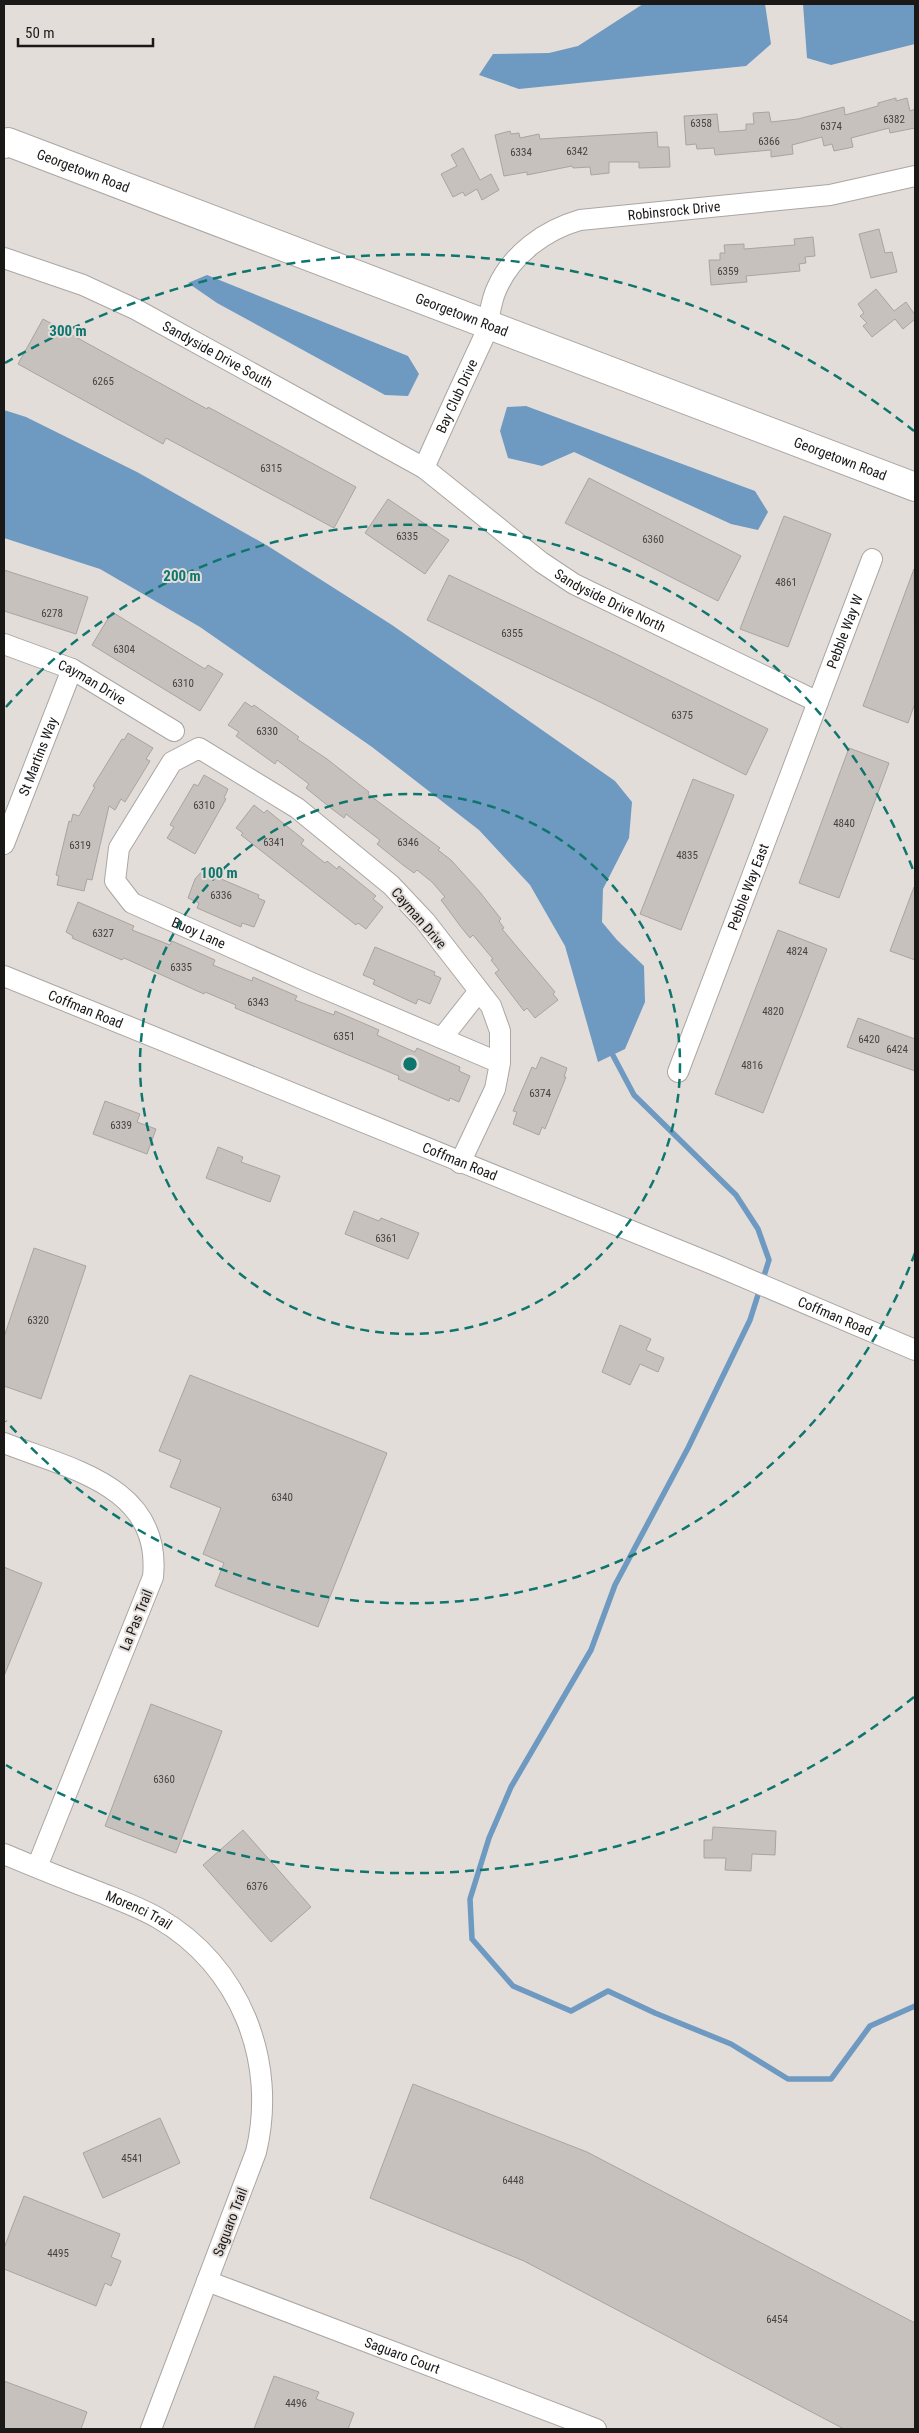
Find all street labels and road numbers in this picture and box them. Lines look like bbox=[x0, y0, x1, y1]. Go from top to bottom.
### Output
street label: Georgetown Road bbox=[35, 146, 132, 195]
street label: Robinsrock Drive bbox=[627, 198, 721, 223]
street label: Georgetown Road bbox=[413, 290, 510, 339]
street label: Sandyside Drive South bbox=[160, 318, 275, 391]
street label: Bay Club Drive bbox=[433, 356, 481, 435]
street label: Georgetown Road bbox=[792, 434, 889, 483]
street label: Sandyside Drive North bbox=[552, 565, 668, 635]
street label: Pebble Way W bbox=[823, 592, 866, 671]
street label: Cayman Drive bbox=[56, 657, 129, 708]
street label: St Martins Way bbox=[16, 715, 61, 798]
street label: Pebble Way East bbox=[724, 841, 772, 932]
street label: Cayman Drive bbox=[388, 884, 450, 952]
street label: Buoy Lane bbox=[169, 914, 229, 952]
street label: Coffman Road bbox=[46, 987, 125, 1031]
street label: Coffman Road bbox=[420, 1139, 500, 1184]
street label: Coffman Road bbox=[796, 1293, 875, 1339]
street label: La Pas Trail bbox=[117, 1587, 155, 1653]
street label: Morenci Trail bbox=[103, 1887, 175, 1933]
street label: Saguaro Trail bbox=[210, 2185, 250, 2259]
street label: Saguaro Court bbox=[362, 2334, 442, 2377]

